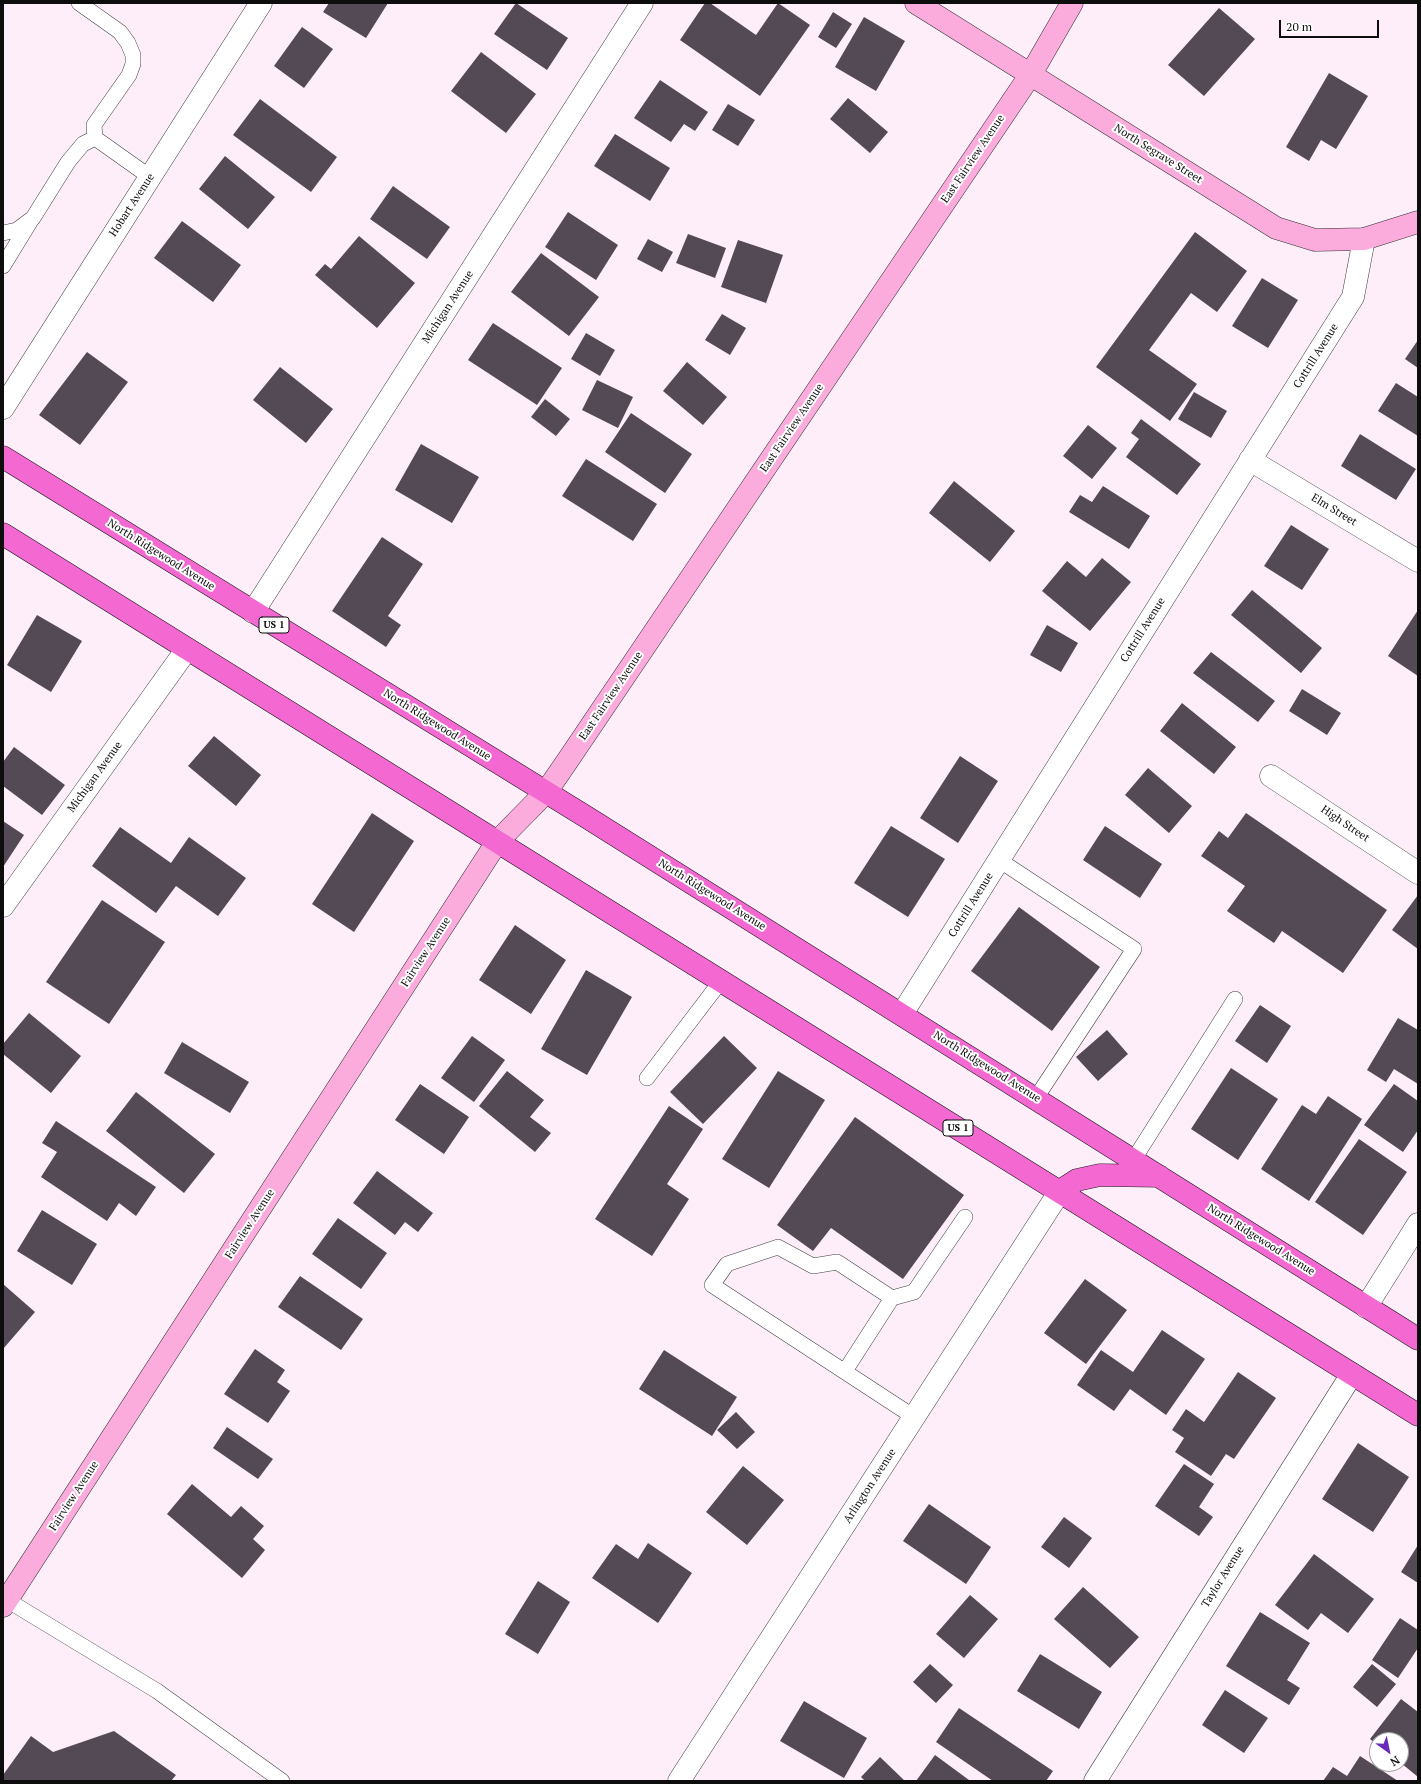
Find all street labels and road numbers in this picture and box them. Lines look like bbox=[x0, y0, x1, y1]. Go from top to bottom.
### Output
street label: East Fairview Avenue bbox=[938, 112, 1008, 206]
street label: North Segrave Street bbox=[1111, 122, 1205, 186]
street label: Hobart Avenue bbox=[107, 171, 157, 239]
street label: Michigan Avenue bbox=[420, 268, 476, 346]
street label: Cottrill Avenue bbox=[1291, 321, 1341, 391]
street label: East Fairview Avenue bbox=[757, 381, 827, 475]
street label: Elm Street bbox=[1309, 491, 1359, 529]
street label: North Ridgewood Avenue bbox=[105, 517, 217, 593]
street label: Cottrill Avenue bbox=[1118, 595, 1168, 665]
road number: US 1 bbox=[259, 617, 289, 633]
street label: East Fairview Avenue bbox=[576, 649, 646, 743]
street label: North Ridgewood Avenue bbox=[381, 687, 493, 763]
street label: Michigan Avenue bbox=[65, 739, 125, 815]
street label: High Street bbox=[1318, 803, 1372, 845]
street label: North Ridgewood Avenue bbox=[656, 857, 768, 933]
street label: Cottrill Avenue bbox=[946, 870, 996, 940]
street label: Fairview Avenue bbox=[399, 915, 453, 989]
street label: North Ridgewood Avenue bbox=[931, 1029, 1043, 1105]
road number: US 1 bbox=[943, 1120, 973, 1136]
street label: Fairview Avenue bbox=[223, 1187, 277, 1261]
street label: North Ridgewood Avenue bbox=[1205, 1202, 1317, 1278]
street label: Arlington Avenue bbox=[841, 1446, 899, 1526]
street label: Fairview Avenue bbox=[47, 1459, 101, 1533]
street label: Taylor Avenue bbox=[1199, 1544, 1247, 1610]

